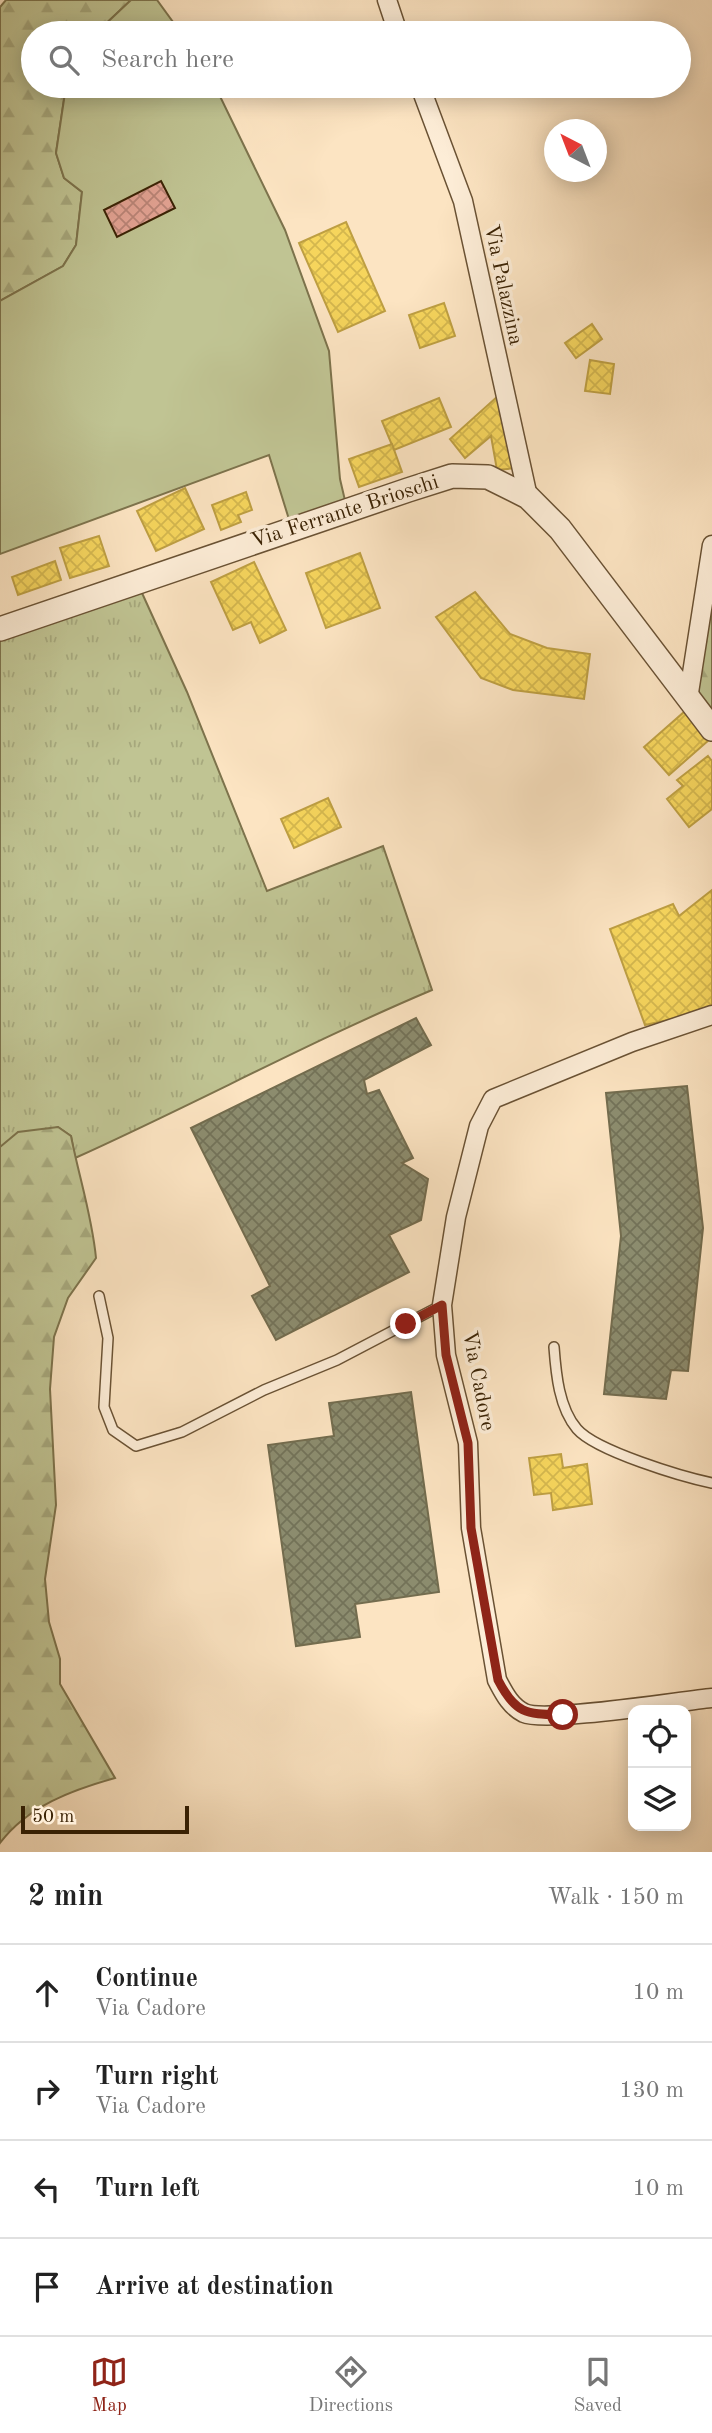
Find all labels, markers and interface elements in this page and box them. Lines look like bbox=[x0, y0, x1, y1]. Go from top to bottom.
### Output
search box bbox=[21, 21, 691, 98]
icon: search bbox=[45, 41, 83, 79]
text: Search here bbox=[101, 47, 234, 73]
north arrow bbox=[544, 119, 607, 182]
street label: Via Palazzina bbox=[480, 223, 526, 347]
street label: Via Ferrante Brioschi bbox=[249, 472, 441, 552]
route end bbox=[390, 1308, 421, 1339]
street label: Via Cadore bbox=[458, 1329, 498, 1433]
route start bbox=[547, 1699, 578, 1730]
map controls bbox=[628, 1705, 691, 1831]
button: locate bbox=[628, 1705, 691, 1768]
button: layers bbox=[628, 1768, 691, 1831]
scale bar bbox=[21, 1803, 189, 1835]
text: 50 m bbox=[32, 1808, 74, 1827]
text: 2 min bbox=[28, 1882, 103, 1912]
text: Walk · 150 m bbox=[548, 1886, 684, 1909]
text: Continue bbox=[95, 1966, 198, 1992]
icon: ahead bbox=[28, 1974, 66, 2012]
text: 10 m bbox=[633, 1981, 684, 2004]
text: Via Cadore bbox=[95, 1997, 206, 2020]
text: Turn right bbox=[95, 2064, 218, 2090]
icon: right bbox=[28, 2072, 66, 2110]
text: 130 m bbox=[619, 2079, 684, 2102]
text: Via Cadore bbox=[95, 2095, 206, 2118]
icon: left bbox=[28, 2170, 66, 2208]
text: Turn left bbox=[95, 2176, 200, 2202]
text: 10 m bbox=[633, 2177, 684, 2200]
icon: arrive bbox=[28, 2268, 66, 2306]
text: Arrive at destination bbox=[95, 2274, 334, 2300]
tab: Map bbox=[90, 2353, 128, 2418]
tab: Directions bbox=[309, 2353, 393, 2418]
tab: Saved bbox=[573, 2353, 622, 2418]

